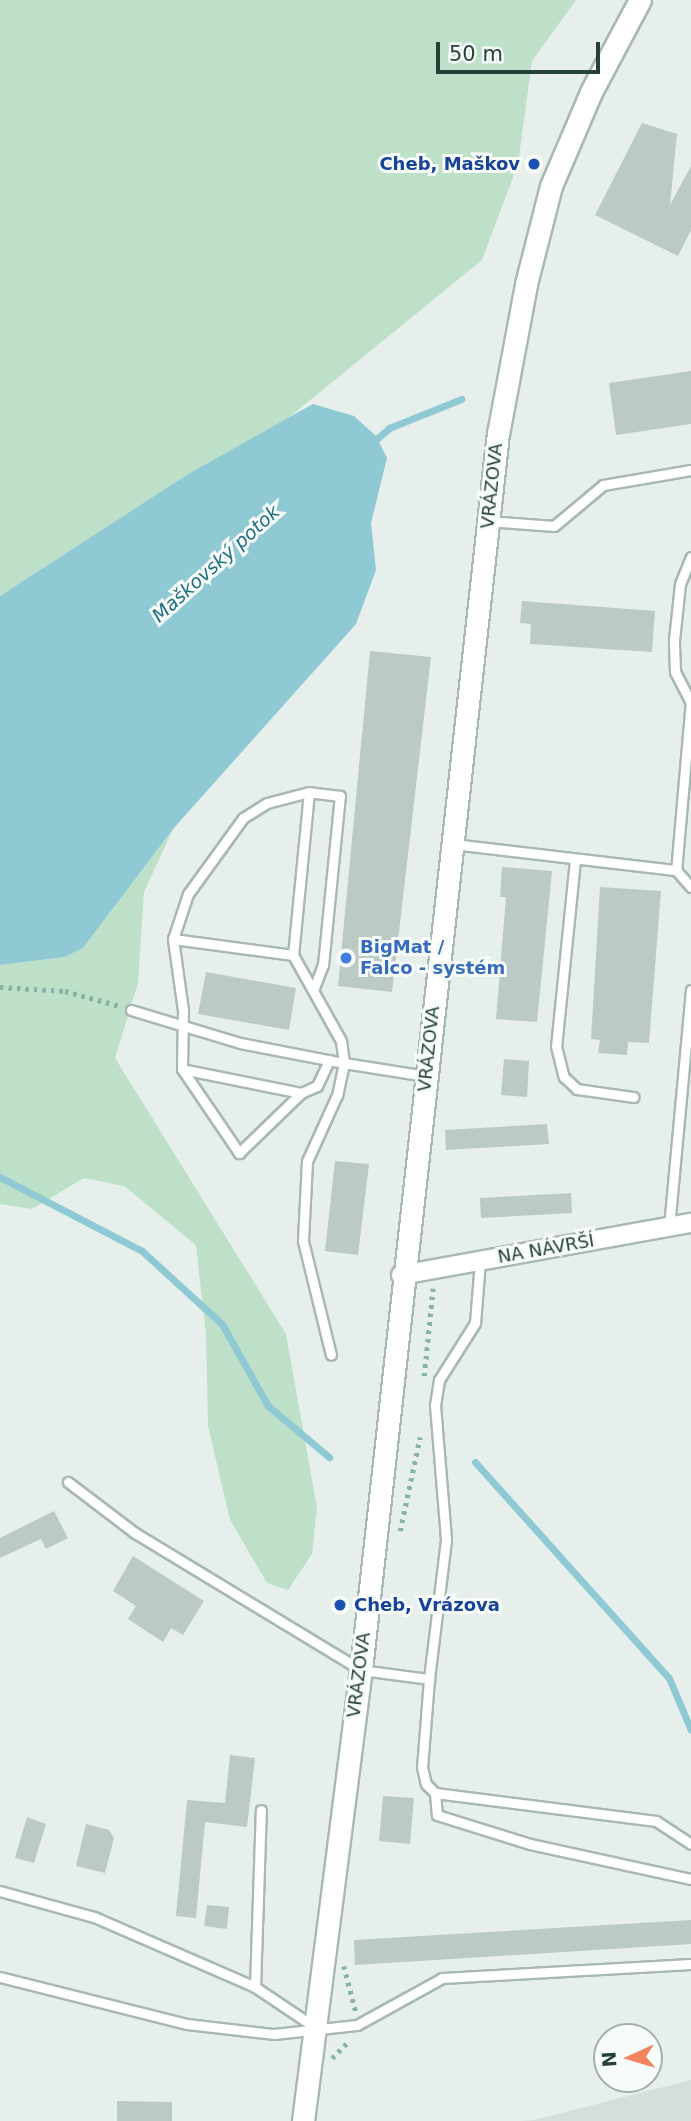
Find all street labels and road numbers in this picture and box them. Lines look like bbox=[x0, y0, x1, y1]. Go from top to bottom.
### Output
street label: VRÁZOVA bbox=[477, 442, 507, 530]
street label: VRÁZOVA bbox=[414, 1005, 444, 1093]
street label: NA NÁVRŠÍ bbox=[496, 1230, 596, 1268]
street label: VRÁZOVA bbox=[343, 1631, 375, 1719]

